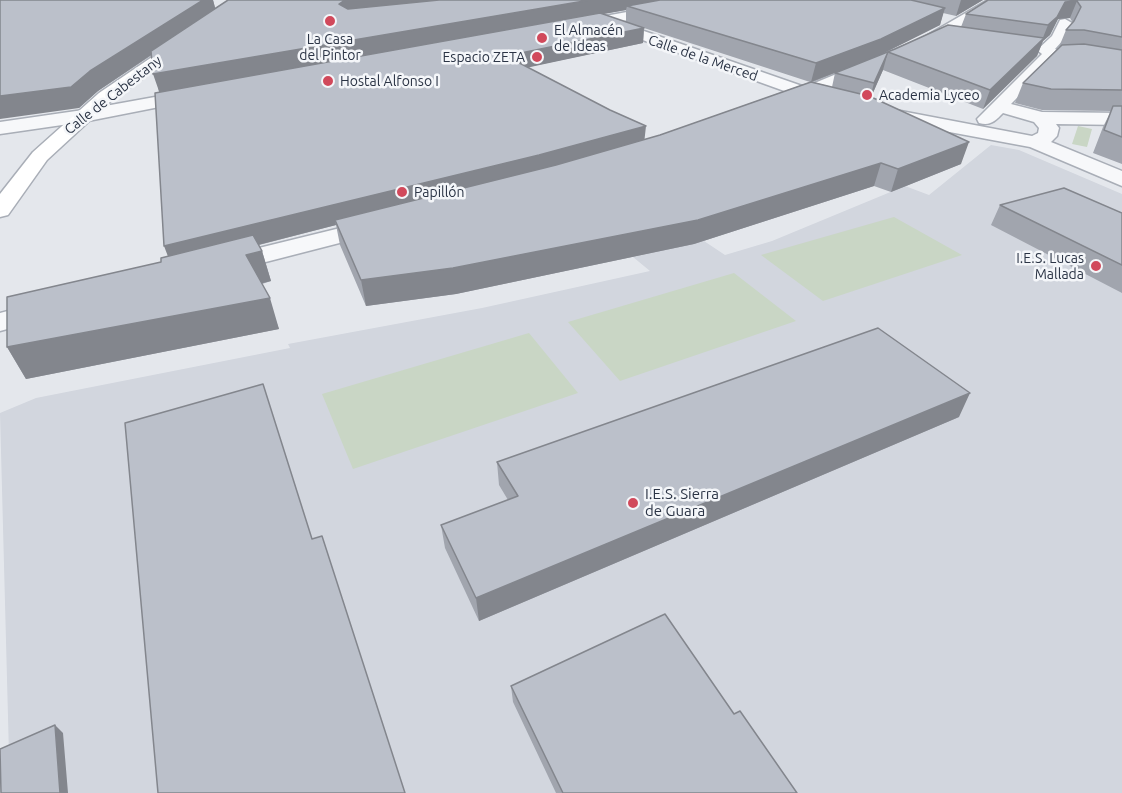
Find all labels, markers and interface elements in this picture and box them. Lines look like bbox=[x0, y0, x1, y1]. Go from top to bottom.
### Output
marker: La Casa del Pintor bbox=[323, 14, 337, 28]
place label: El Almacén de Ideas bbox=[554, 22, 623, 54]
place label: La Casa del Pintor bbox=[299, 31, 361, 63]
marker: El Almacén de Ideas bbox=[535, 31, 549, 45]
street label: Calle de la Merced bbox=[646, 31, 760, 85]
place label: Espacio ZETA bbox=[442, 49, 525, 65]
marker: Espacio ZETA bbox=[530, 50, 544, 64]
street label: Calle de Cabestany bbox=[61, 52, 165, 138]
place label: Hostal Alfonso I bbox=[340, 73, 439, 89]
marker: Hostal Alfonso I bbox=[321, 74, 335, 88]
place label: Academia Lyceo bbox=[879, 87, 980, 103]
marker: Academia Lyceo bbox=[860, 88, 874, 102]
place label: Papillón bbox=[414, 184, 465, 200]
marker: Papillón bbox=[395, 185, 409, 199]
place label: I.E.S. Lucas Mallada bbox=[1016, 250, 1084, 282]
marker: I.E.S. Lucas Mallada bbox=[1089, 259, 1103, 273]
place label: I.E.S. Sierra de Guara bbox=[645, 485, 719, 520]
marker: I.E.S. Sierra de Guara bbox=[626, 496, 640, 510]

